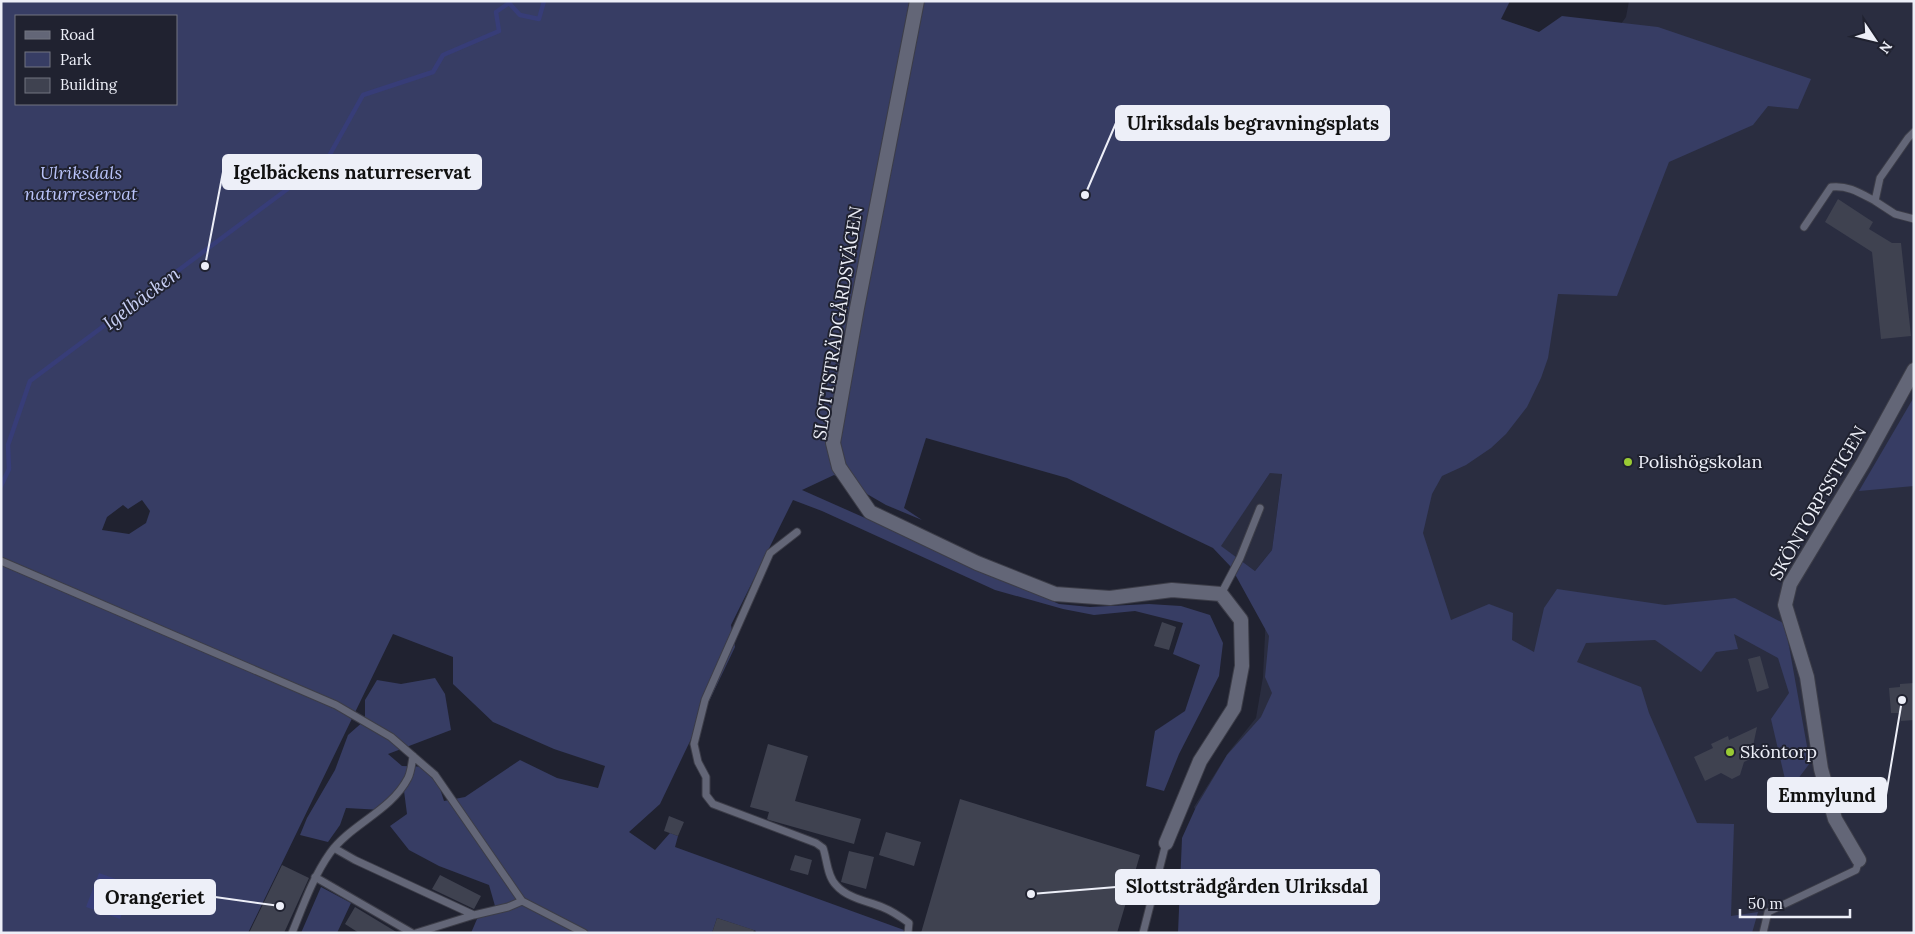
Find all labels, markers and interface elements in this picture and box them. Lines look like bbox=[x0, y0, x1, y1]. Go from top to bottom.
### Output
legend bbox=[15, 15, 178, 105]
north arrow bbox=[1850, 15, 1900, 65]
text: Road bbox=[60, 25, 95, 44]
text: N bbox=[1875, 38, 1896, 57]
text: Park bbox=[60, 50, 91, 69]
text: Building bbox=[60, 75, 118, 94]
callout: Ulriksdals begravningsplats bbox=[1116, 106, 1389, 140]
text: Ulriksdals begravningsplats bbox=[1127, 111, 1379, 135]
callout: Igelbäckens naturreservat bbox=[223, 155, 481, 189]
text: Igelbäckens naturreservat bbox=[233, 160, 472, 184]
park label: Ulriksdals naturreservat bbox=[24, 161, 138, 205]
street label: SLOTTSTRÄDGÅRDSVÄGEN bbox=[808, 204, 867, 442]
water label: Igelbäcken bbox=[98, 261, 185, 335]
street label: SKÖNTORPSSTIGEN bbox=[1764, 422, 1871, 584]
place label: Polishögskolan bbox=[1638, 450, 1762, 473]
marker: Polishögskolan bbox=[1622, 456, 1634, 468]
place label: Sköntorp bbox=[1740, 740, 1817, 763]
marker: Sköntorp bbox=[1724, 746, 1736, 758]
callout: Emmylund bbox=[1768, 778, 1886, 812]
text: Emmylund bbox=[1778, 783, 1876, 807]
callout: Slottsträdgården Ulriksdal bbox=[1116, 870, 1379, 904]
text: Slottsträdgården Ulriksdal bbox=[1126, 874, 1368, 898]
callout: Orangeriet bbox=[95, 880, 215, 914]
text: Orangeriet bbox=[105, 885, 206, 909]
scale bar bbox=[1740, 886, 1850, 918]
text: 50 m bbox=[1748, 894, 1783, 913]

